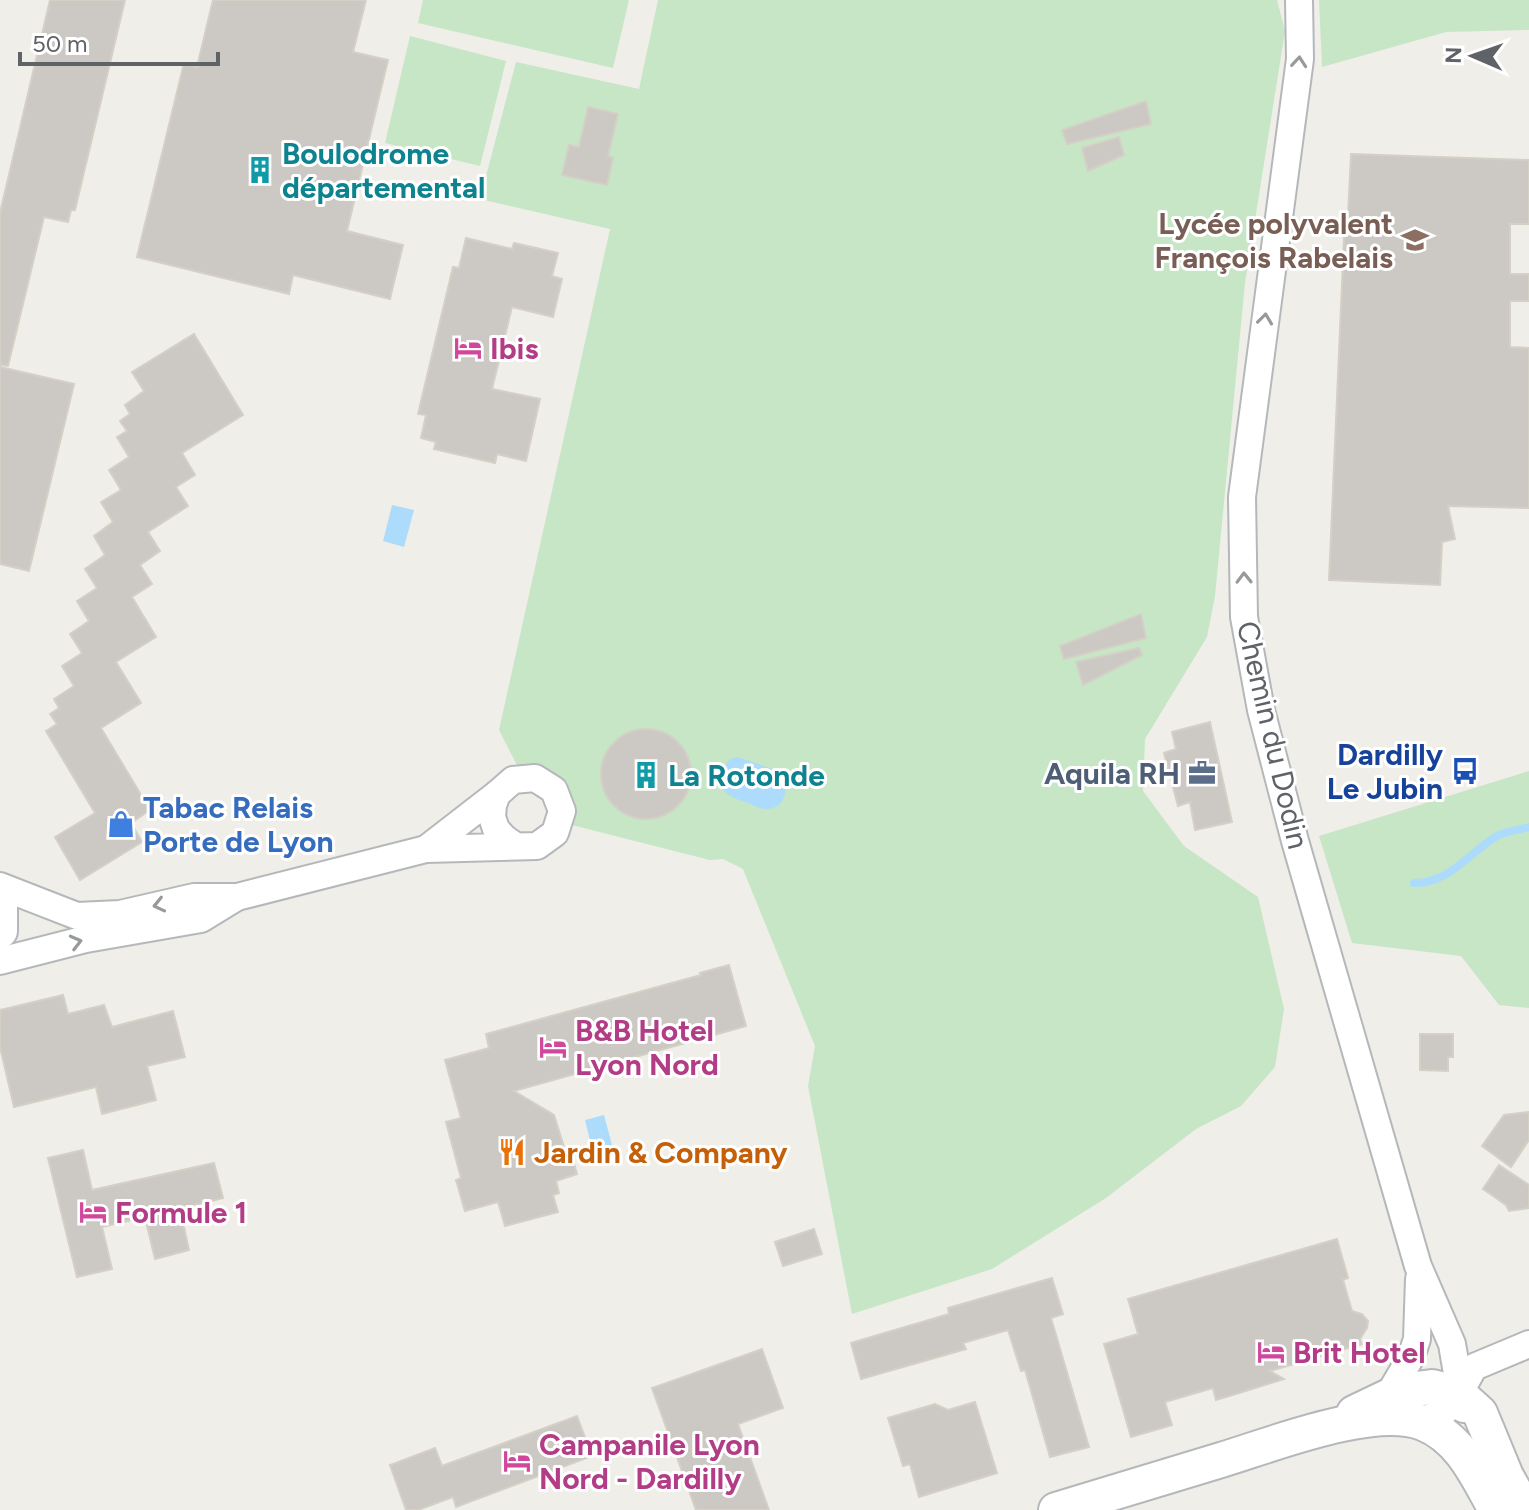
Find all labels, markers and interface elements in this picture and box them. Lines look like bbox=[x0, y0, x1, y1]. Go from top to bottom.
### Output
scale bar bbox=[20, 16, 218, 66]
north arrow bbox=[1433, 16, 1513, 96]
text: 50 m bbox=[32, 29, 88, 58]
text: N bbox=[1440, 46, 1467, 64]
one-way arrow bbox=[1290, 55, 1307, 68]
place label: Boulodrome départemental bbox=[282, 135, 485, 206]
building icon: Boulodrome départemental bbox=[245, 155, 275, 185]
place label: Lycée polyvalent François Rabelais bbox=[1154, 205, 1393, 276]
school or university icon: Lycée polyvalent François Rabelais bbox=[1400, 225, 1430, 255]
one-way arrow bbox=[1256, 313, 1273, 326]
place label: Ibis bbox=[490, 330, 538, 367]
hotel icon: Ibis bbox=[453, 333, 483, 363]
one-way arrow bbox=[1235, 571, 1252, 584]
street label: Chemin du Dodin bbox=[1229, 618, 1317, 852]
place label: Dardilly Le Jubin bbox=[1327, 736, 1444, 807]
place label: Aquila RH bbox=[1044, 755, 1180, 792]
bus stop icon: Dardilly Le Jubin bbox=[1450, 756, 1480, 786]
place label: La Rotonde bbox=[668, 757, 825, 794]
office icon: Aquila RH bbox=[1187, 758, 1217, 788]
building icon: La Rotonde bbox=[631, 760, 661, 790]
place label: Tabac Relais Porte de Lyon bbox=[143, 789, 334, 860]
shop icon: Tabac Relais Porte de Lyon bbox=[106, 809, 136, 839]
one-way arrow bbox=[153, 896, 167, 913]
one-way arrow bbox=[68, 935, 82, 952]
place label: B&B Hotel Lyon Nord bbox=[575, 1012, 719, 1083]
hotel icon: B&B Hotel Lyon Nord bbox=[538, 1032, 568, 1062]
place label: Jardin & Company bbox=[534, 1134, 788, 1171]
restaurant icon: Jardin & Company bbox=[497, 1137, 527, 1167]
place label: Formule 1 bbox=[115, 1194, 247, 1231]
hotel icon: Formule 1 bbox=[78, 1197, 108, 1227]
place label: Brit Hotel bbox=[1293, 1334, 1426, 1371]
hotel icon: Brit Hotel bbox=[1256, 1337, 1286, 1367]
place label: Campanile Lyon Nord - Dardilly bbox=[539, 1426, 760, 1497]
hotel icon: Campanile Lyon Nord - Dardilly bbox=[502, 1446, 532, 1476]

